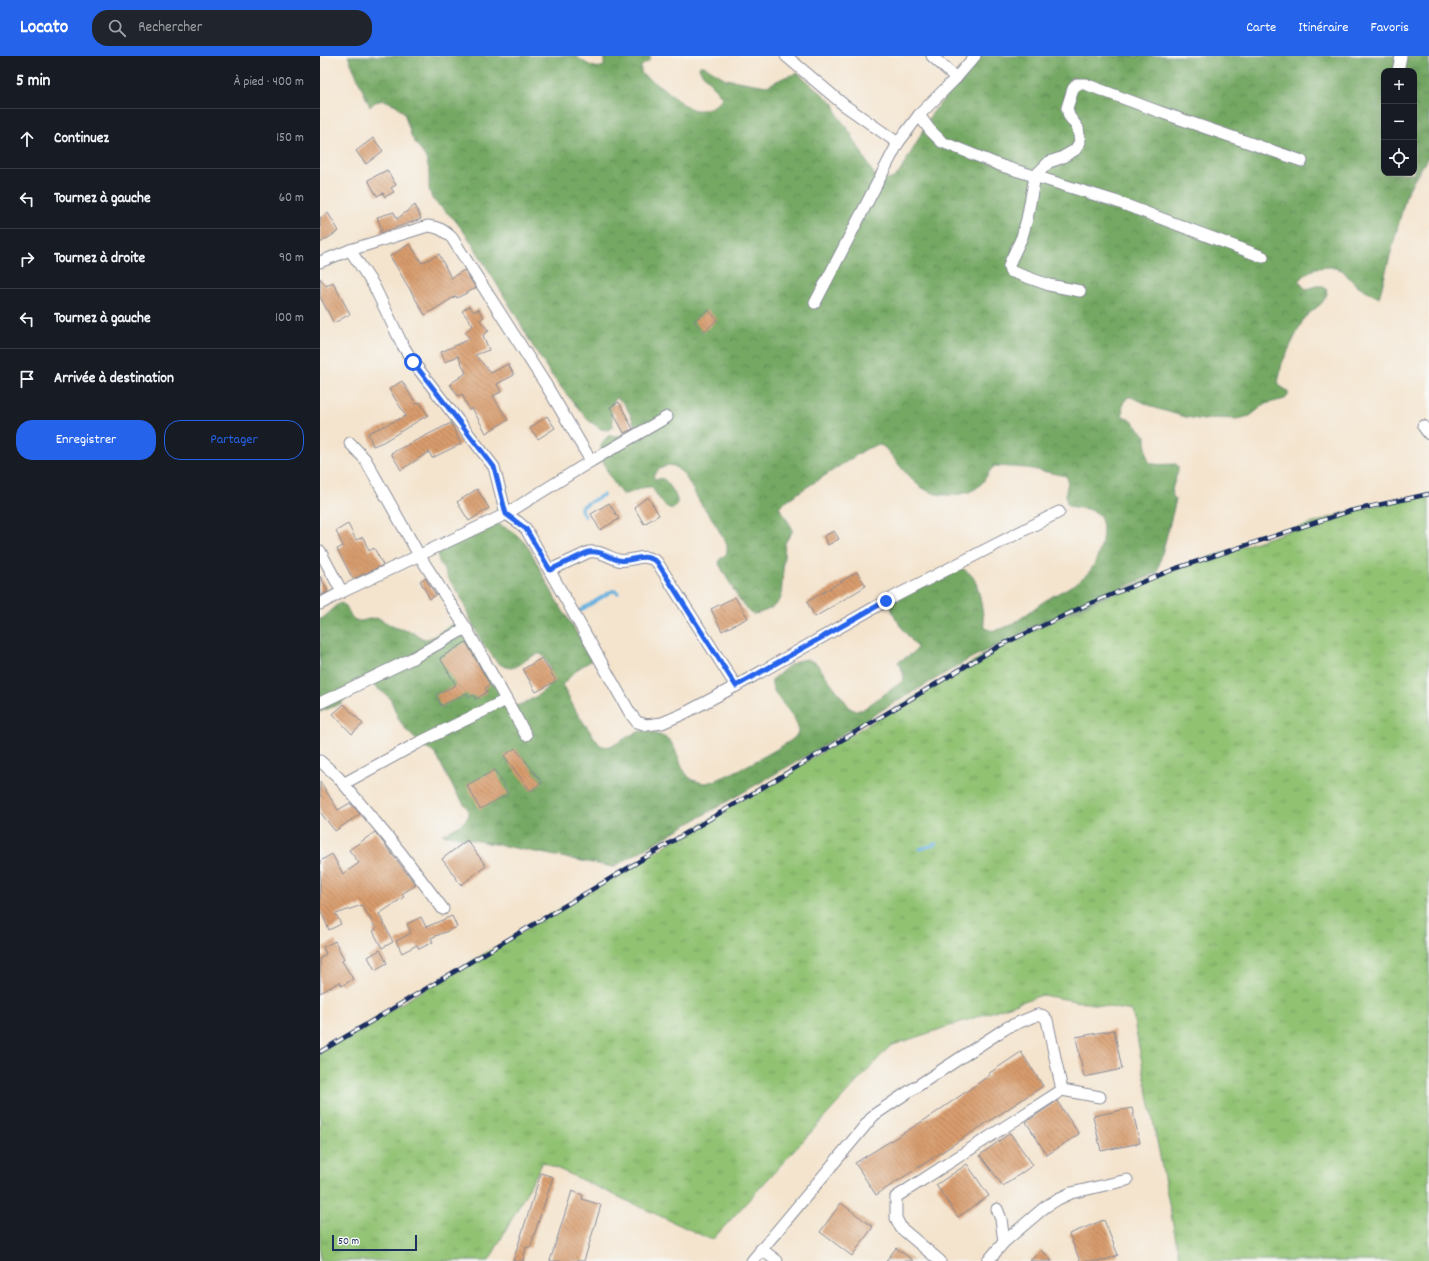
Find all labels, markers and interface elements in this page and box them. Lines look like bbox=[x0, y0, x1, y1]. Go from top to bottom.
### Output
search box bbox=[92, 10, 372, 46]
text: Locato bbox=[20, 15, 68, 42]
icon: search bbox=[106, 17, 128, 39]
text: Rechercher bbox=[138, 17, 202, 39]
text: Carte bbox=[1246, 18, 1276, 38]
text: Itinéraire bbox=[1298, 18, 1348, 38]
text: Favoris bbox=[1370, 18, 1409, 38]
map controls bbox=[1381, 68, 1417, 176]
button: + bbox=[1381, 68, 1417, 104]
text: 5 min bbox=[16, 70, 50, 94]
text: À pied · 400 m bbox=[234, 73, 304, 92]
button: − bbox=[1381, 104, 1417, 140]
icon: ahead bbox=[16, 128, 38, 150]
text: Continuez bbox=[54, 128, 109, 150]
text: 150 m bbox=[276, 129, 304, 148]
button: locate bbox=[1381, 140, 1417, 176]
icon: left bbox=[16, 188, 38, 210]
text: Tournez à gauche bbox=[54, 188, 151, 210]
text: 60 m bbox=[279, 189, 304, 208]
icon: right bbox=[16, 248, 38, 270]
text: Tournez à droite bbox=[54, 248, 145, 270]
text: 90 m bbox=[279, 249, 304, 268]
icon: left bbox=[16, 308, 38, 330]
text: Tournez à gauche bbox=[54, 308, 151, 330]
text: 100 m bbox=[275, 309, 304, 328]
route start bbox=[404, 353, 422, 371]
icon: arrive bbox=[16, 368, 38, 390]
text: Arrivée à destination bbox=[54, 368, 174, 390]
button: Enregistrer bbox=[16, 420, 156, 460]
button: Partager bbox=[164, 420, 304, 460]
route end bbox=[877, 592, 895, 610]
scale bar bbox=[332, 1233, 417, 1252]
text: 50 m bbox=[338, 1234, 359, 1250]

